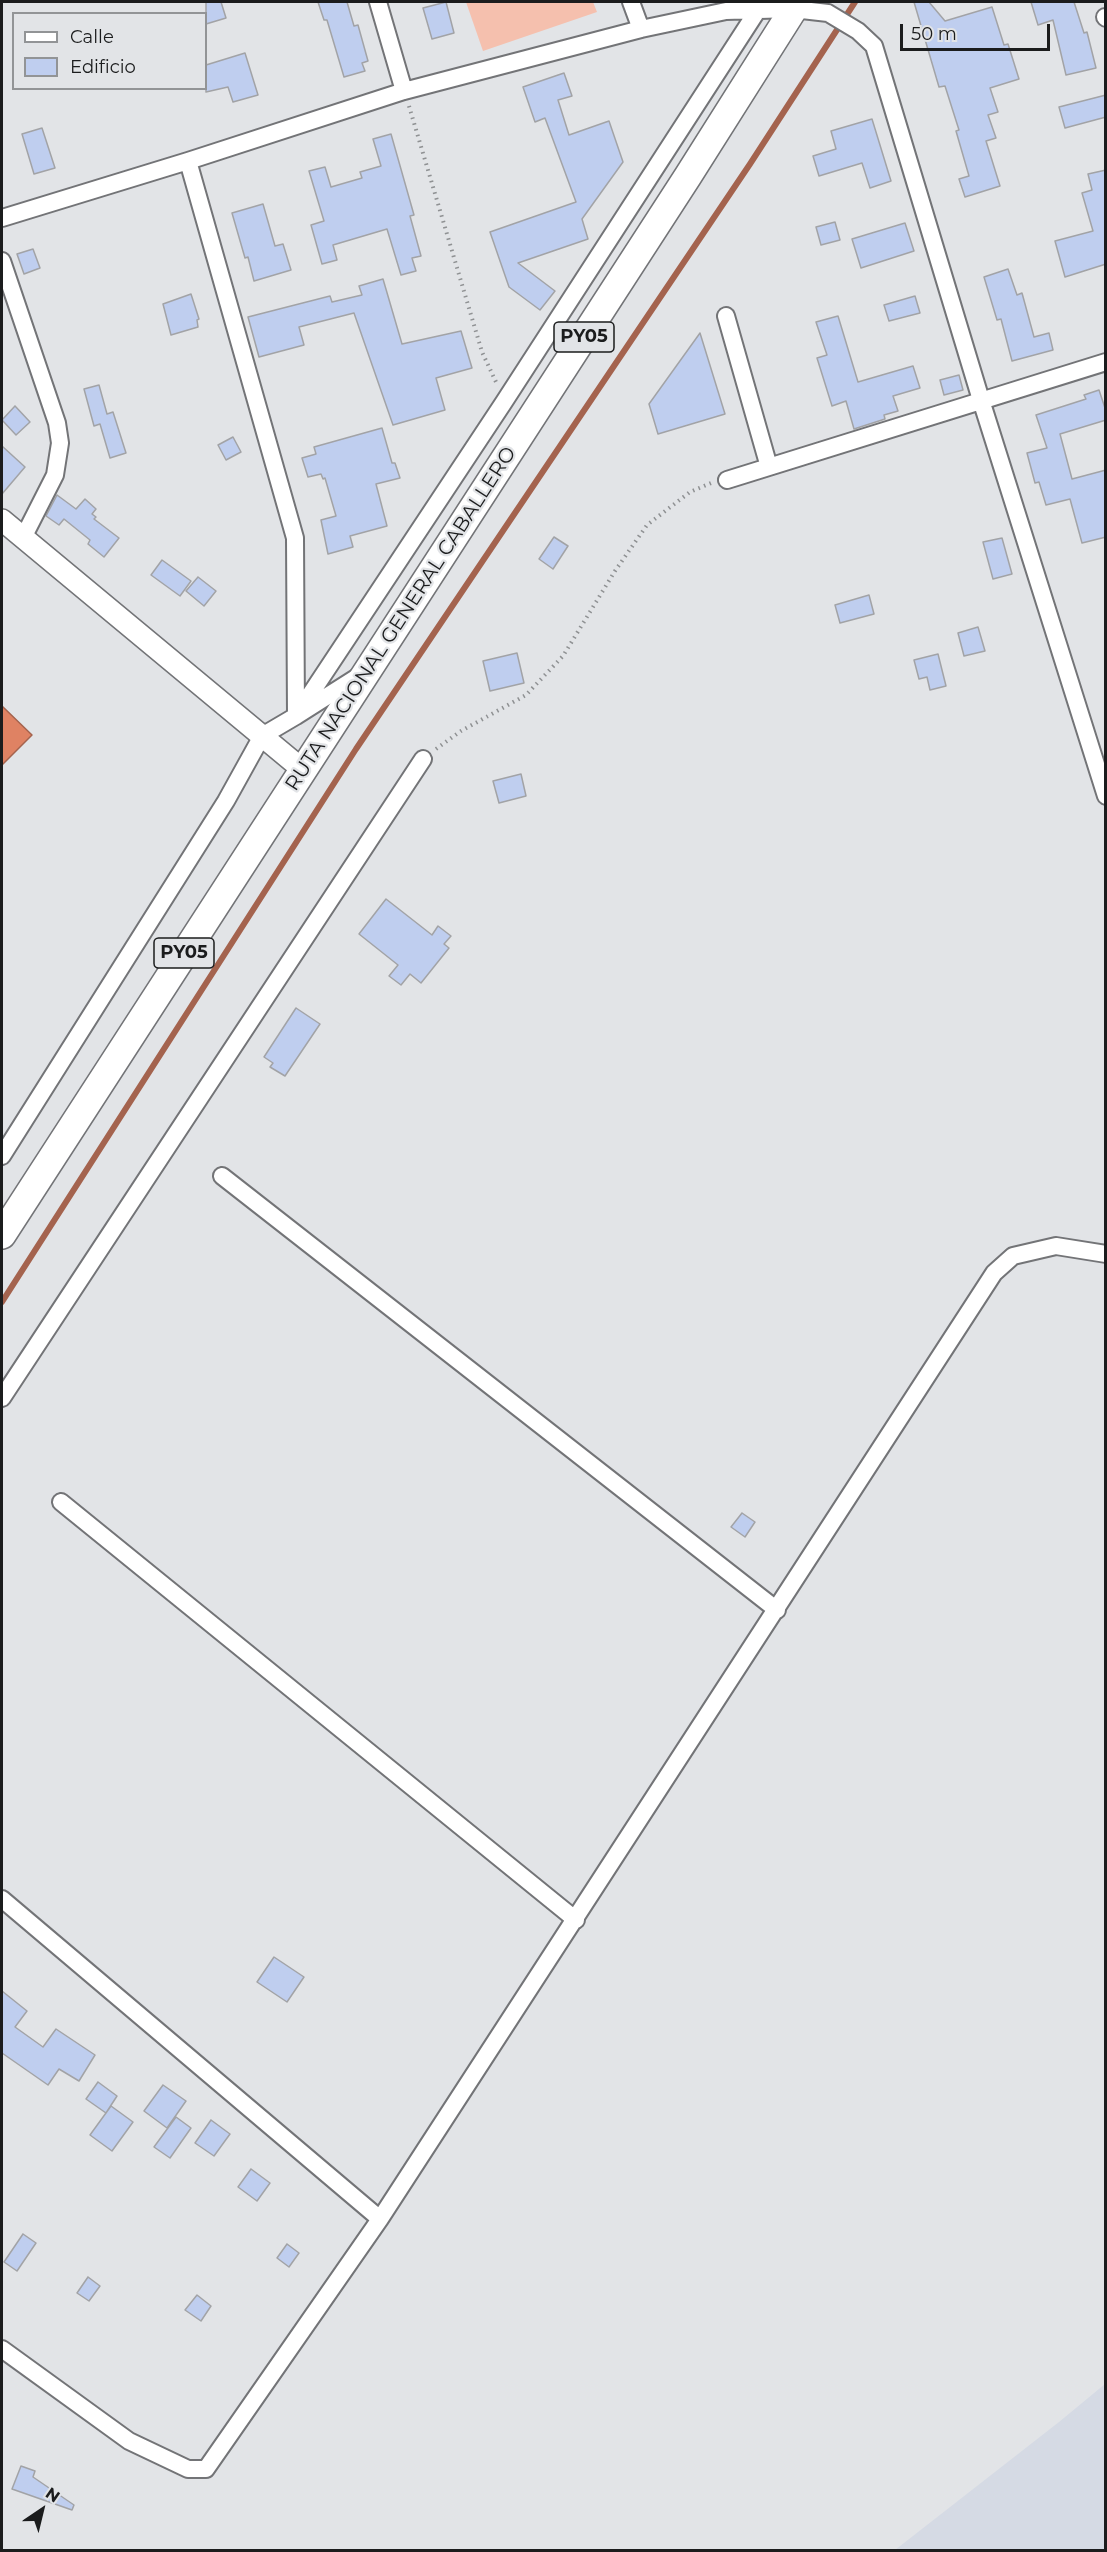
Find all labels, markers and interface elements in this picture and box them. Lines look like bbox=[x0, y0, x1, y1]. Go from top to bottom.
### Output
legend bbox=[12, 12, 207, 90]
scale bar bbox=[903, 12, 1053, 50]
text: 50 m bbox=[911, 23, 957, 45]
text: Calle bbox=[70, 26, 114, 48]
text: Edificio bbox=[70, 56, 136, 78]
road number: PY05 bbox=[554, 322, 614, 352]
street label: RUTA NACIONAL GENERAL CABALLERO bbox=[281, 442, 521, 796]
road number: PY05 bbox=[154, 938, 214, 968]
north arrow bbox=[12, 2480, 72, 2540]
text: N bbox=[42, 2483, 63, 2506]

